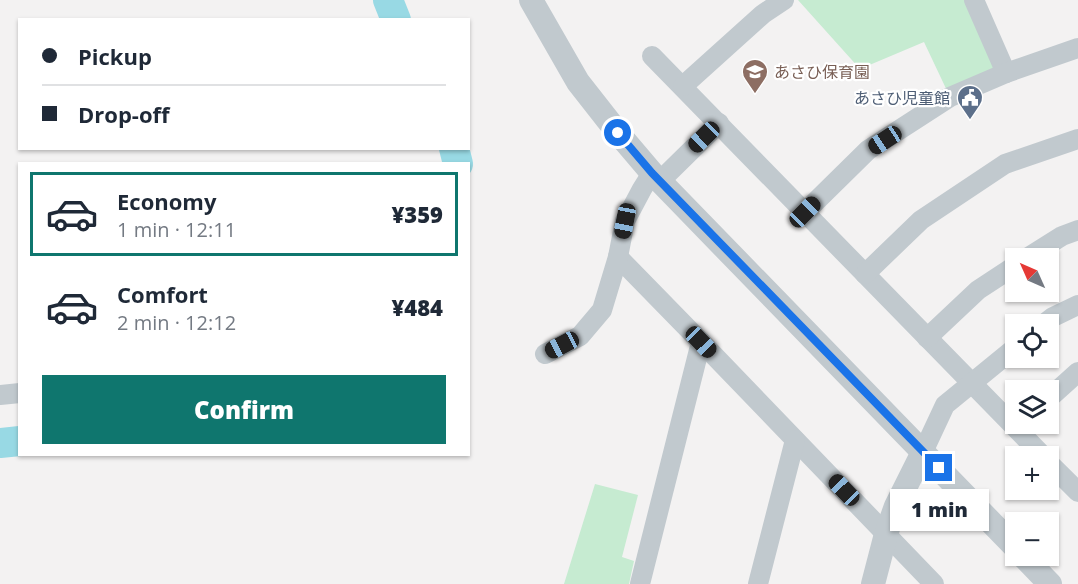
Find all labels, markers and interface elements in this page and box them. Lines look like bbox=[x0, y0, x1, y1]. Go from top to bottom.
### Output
text: Pickup bbox=[78, 41, 152, 71]
school or university icon: あさひ保育園 bbox=[740, 57, 770, 95]
place label: あさひ保育園 bbox=[774, 61, 870, 83]
public building icon: あさひ児童館 bbox=[955, 83, 985, 121]
place label: あさひ児童館 bbox=[854, 87, 950, 109]
text: Drop-off bbox=[78, 99, 170, 129]
car bbox=[685, 118, 723, 156]
route start bbox=[604, 119, 631, 146]
car bbox=[865, 123, 905, 157]
text: Economy bbox=[117, 186, 216, 216]
icon: car bbox=[45, 187, 99, 241]
car bbox=[786, 193, 824, 231]
text: ¥359 bbox=[391, 199, 443, 229]
car bbox=[613, 202, 637, 240]
text: 1 min · 12:11 bbox=[117, 216, 236, 243]
north arrow bbox=[1005, 248, 1059, 302]
map controls bbox=[1005, 248, 1059, 566]
text: Comfort bbox=[117, 279, 208, 309]
icon: car bbox=[45, 280, 99, 334]
text: ¥484 bbox=[391, 292, 443, 322]
text: 2 min · 12:12 bbox=[117, 309, 236, 336]
button: locate bbox=[1005, 314, 1059, 368]
car bbox=[682, 323, 720, 361]
car bbox=[542, 329, 582, 361]
button: Confirm bbox=[42, 375, 446, 444]
button: layers bbox=[1005, 380, 1059, 434]
button: + bbox=[1005, 446, 1059, 500]
route end bbox=[925, 454, 952, 481]
car bbox=[825, 471, 863, 509]
callout: 1 min bbox=[890, 489, 988, 531]
text: 1 min bbox=[911, 496, 968, 523]
button: − bbox=[1005, 512, 1059, 566]

